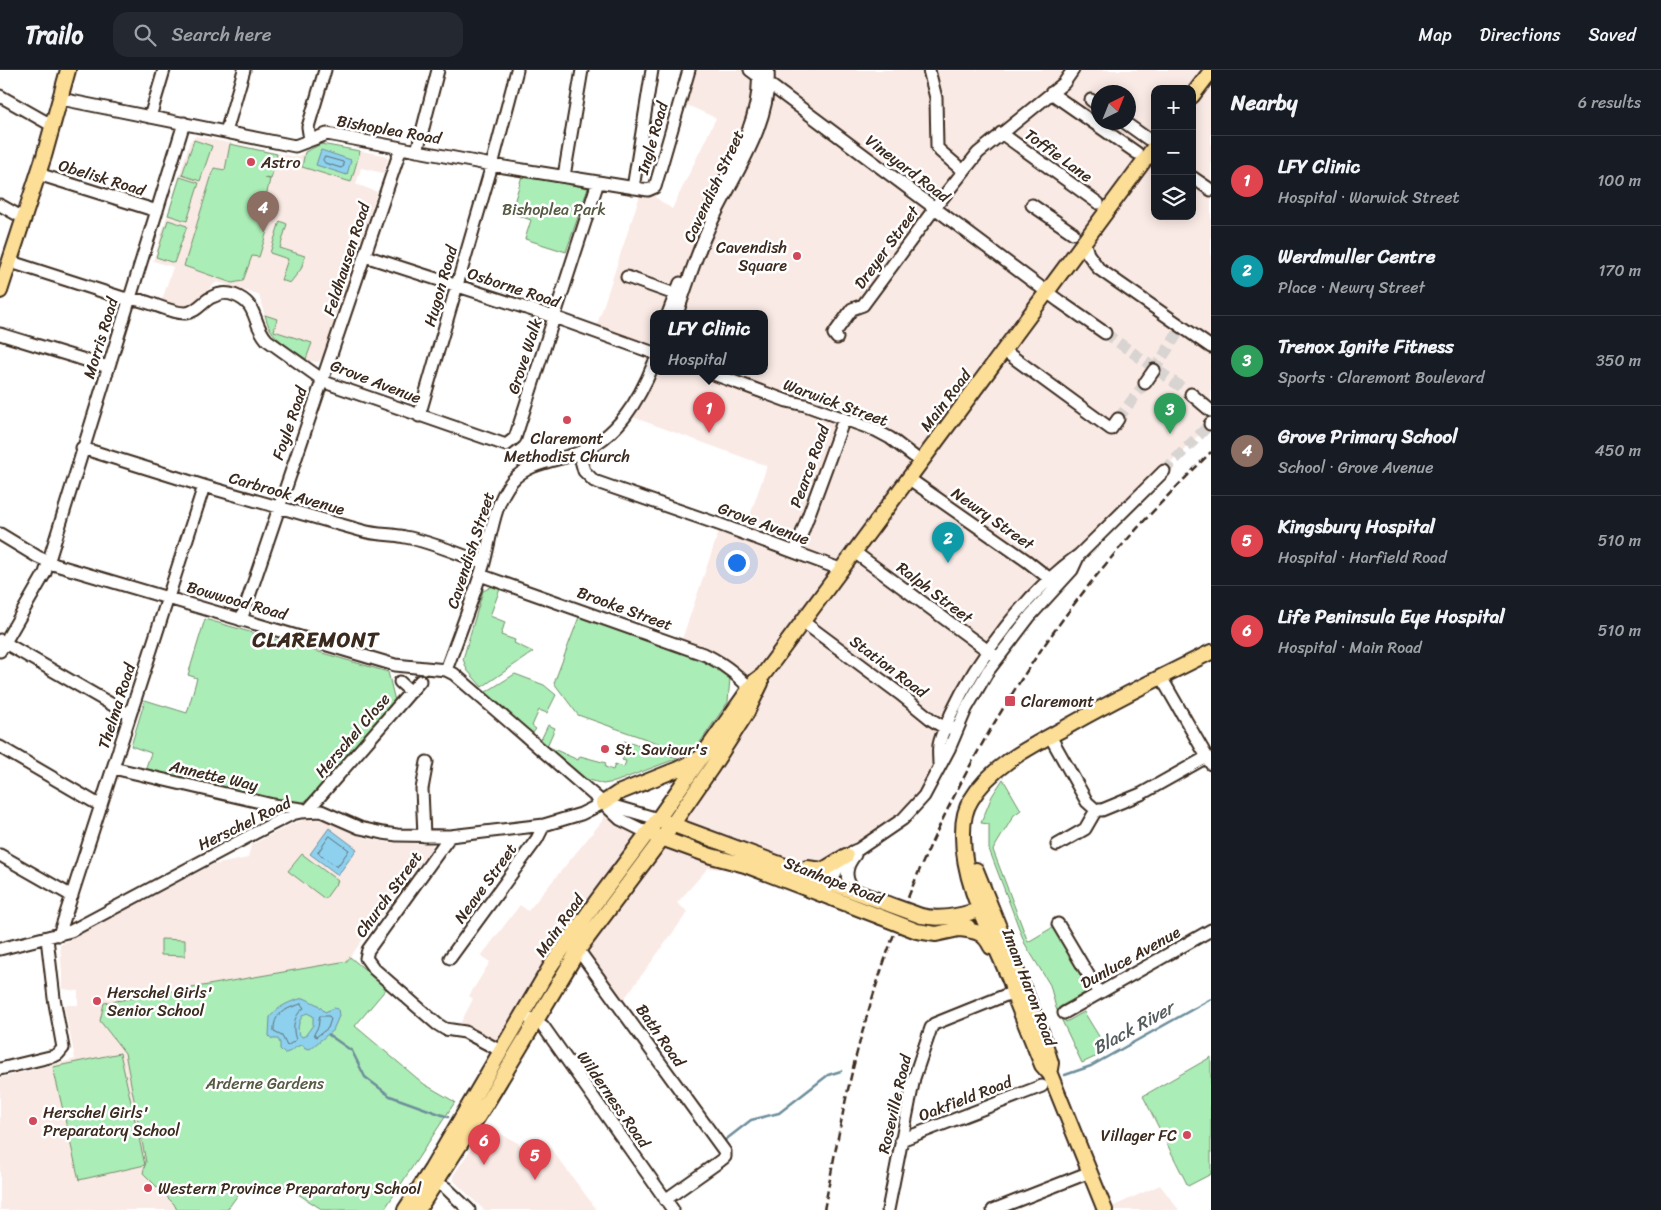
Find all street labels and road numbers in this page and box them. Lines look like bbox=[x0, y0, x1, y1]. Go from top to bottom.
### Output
street label: Ingle Road bbox=[628, 97, 677, 179]
street label: Bishoplea Road bbox=[334, 106, 445, 153]
street label: Toffie Lane bbox=[1018, 121, 1099, 190]
street label: Cavendish Street bbox=[675, 125, 752, 247]
street label: Vineyard Road bbox=[859, 127, 958, 211]
street label: Obelisk Road bbox=[55, 151, 150, 205]
street label: Feldhausen Road bbox=[315, 197, 379, 320]
street label: Dreyer Street bbox=[846, 199, 927, 295]
street label: Hugon Road bbox=[415, 241, 466, 330]
street label: Osborne Road bbox=[464, 259, 565, 317]
street label: Morris Road bbox=[74, 292, 127, 382]
street label: Grove Walk bbox=[499, 314, 550, 398]
street label: Grove Avenue bbox=[326, 351, 426, 412]
street label: Main Road bbox=[912, 361, 980, 438]
street label: Warwick Street bbox=[779, 370, 893, 435]
street label: Foyle Road bbox=[263, 381, 316, 464]
street label: Pearce Road bbox=[781, 419, 838, 512]
street label: Carbrook Avenue bbox=[225, 463, 349, 524]
street label: Newry Street bbox=[945, 479, 1041, 558]
street label: Cavendish Street bbox=[438, 488, 503, 612]
street label: Grove Avenue bbox=[714, 494, 814, 553]
street label: Ralph Street bbox=[890, 554, 980, 631]
street label: Bowwood Road bbox=[183, 572, 292, 629]
street label: Brooke Street bbox=[573, 578, 677, 639]
street label: Station Road bbox=[843, 627, 935, 706]
street label: Thelma Road bbox=[89, 658, 144, 753]
street label: Herschel Close bbox=[307, 686, 398, 784]
street label: Annette Way bbox=[166, 751, 262, 800]
street label: Herschel Road bbox=[193, 788, 297, 859]
street label: Neave Street bbox=[446, 837, 525, 930]
street label: Church Street bbox=[347, 845, 430, 944]
street label: Stanhope Road bbox=[780, 848, 889, 913]
street label: Main Road bbox=[527, 886, 593, 963]
street label: Dunluce Avenue bbox=[1075, 918, 1186, 997]
street label: Imam Haron Road bbox=[993, 923, 1066, 1052]
street label: Bath Road bbox=[628, 997, 694, 1074]
street label: Wilderness Road bbox=[569, 1045, 659, 1155]
street label: Roseville Road bbox=[869, 1050, 920, 1157]
street label: Oakfield Road bbox=[914, 1067, 1018, 1130]

